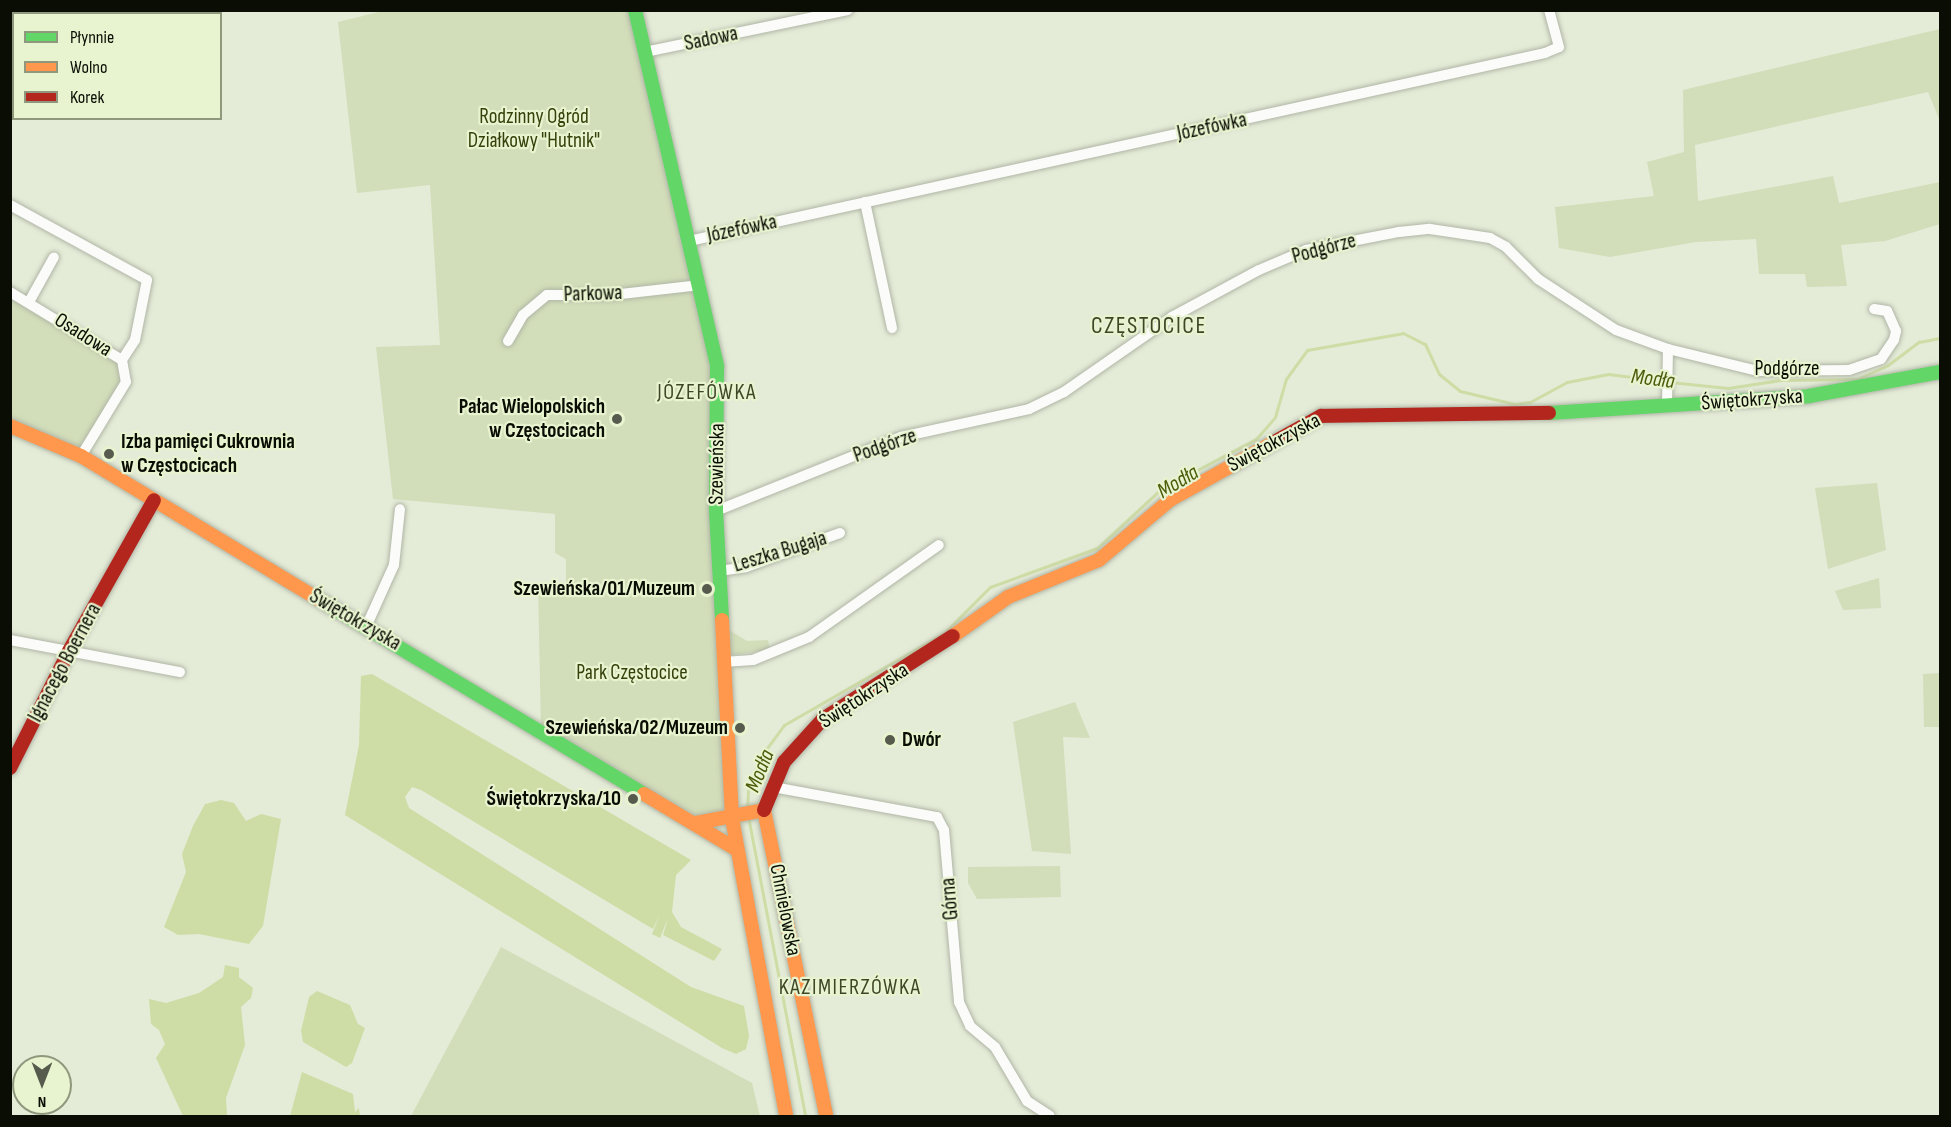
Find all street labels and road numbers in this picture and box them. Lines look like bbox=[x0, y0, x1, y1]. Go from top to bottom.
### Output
street label: Sadowa bbox=[682, 21, 740, 57]
street label: Józefówka bbox=[1175, 107, 1249, 147]
street label: Józefówka bbox=[705, 209, 779, 249]
street label: Podgórze bbox=[1289, 228, 1359, 270]
street label: Parkowa bbox=[563, 280, 623, 308]
street label: Osadowa bbox=[50, 308, 116, 362]
street label: Podgórze bbox=[1754, 356, 1820, 382]
street label: Świętokrzyska bbox=[1701, 384, 1803, 416]
street label: Świętokrzyska bbox=[1223, 408, 1325, 478]
street label: Szewieńska bbox=[704, 423, 730, 505]
street label: Podgórze bbox=[850, 423, 920, 469]
street label: Leszka Bugaja bbox=[730, 526, 830, 578]
street label: Świętokrzyska bbox=[305, 584, 405, 656]
street label: Ignacego Boernera bbox=[23, 599, 107, 727]
street label: Świętokrzyska bbox=[815, 658, 913, 734]
street label: Chmielowska bbox=[764, 862, 806, 958]
street label: Górna bbox=[936, 877, 964, 921]

